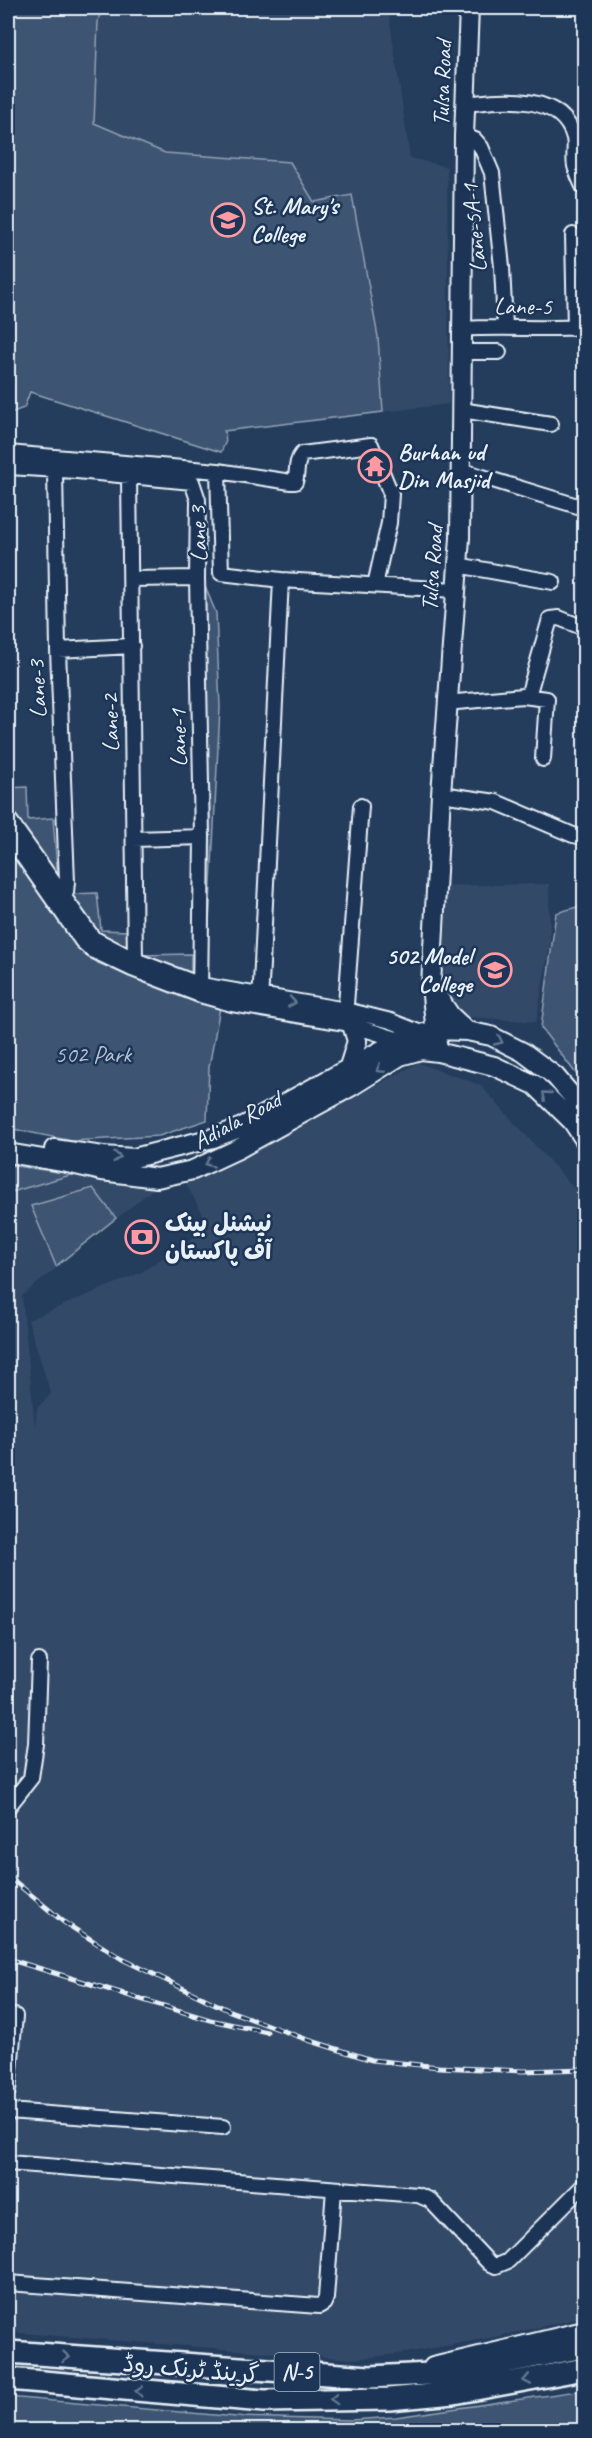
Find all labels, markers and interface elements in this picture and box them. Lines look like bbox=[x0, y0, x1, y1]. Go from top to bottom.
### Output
street label: Tulsa Road bbox=[426, 36, 459, 126]
street label: Lane-5A-1 bbox=[454, 181, 494, 274]
place label: St. Mary's College bbox=[251, 191, 341, 249]
school or university icon: St. Mary's College bbox=[210, 202, 246, 238]
street label: Lane-5 bbox=[494, 290, 553, 322]
place label: Burhan ud Din Masjid bbox=[398, 437, 494, 495]
temple icon: Burhan ud Din Masjid bbox=[357, 448, 393, 484]
street label: Lane 3 bbox=[182, 503, 214, 562]
street label: Tulsa Road bbox=[414, 521, 450, 612]
street label: Lane-3 bbox=[21, 657, 53, 718]
street label: Lane-2 bbox=[94, 692, 126, 752]
street label: Lane-1 bbox=[162, 708, 194, 767]
place label: 502 Model College bbox=[386, 941, 477, 999]
school or university icon: 502 Model College bbox=[477, 952, 513, 988]
one-way arrow bbox=[287, 995, 297, 1007]
one-way arrow bbox=[492, 1033, 503, 1045]
park label: 502 Park bbox=[55, 1039, 133, 1069]
one-way arrow bbox=[376, 1061, 386, 1073]
street label: Adiala Road bbox=[188, 1083, 289, 1156]
one-way arrow bbox=[542, 1091, 553, 1102]
one-way arrow bbox=[113, 1151, 122, 1164]
one-way arrow bbox=[204, 1155, 215, 1167]
place label: نیشنل بینک آف پاکستان bbox=[165, 1208, 273, 1266]
bank icon: نیشنل بینک آف پاکستان bbox=[124, 1219, 160, 1255]
street label: گرینڈ ٹرنک روڈ bbox=[122, 2348, 260, 2390]
one-way arrow bbox=[61, 2350, 70, 2363]
road number: N-5 bbox=[274, 2353, 320, 2391]
one-way arrow bbox=[522, 2373, 532, 2386]
one-way arrow bbox=[134, 2385, 144, 2398]
one-way arrow bbox=[329, 2393, 338, 2405]

